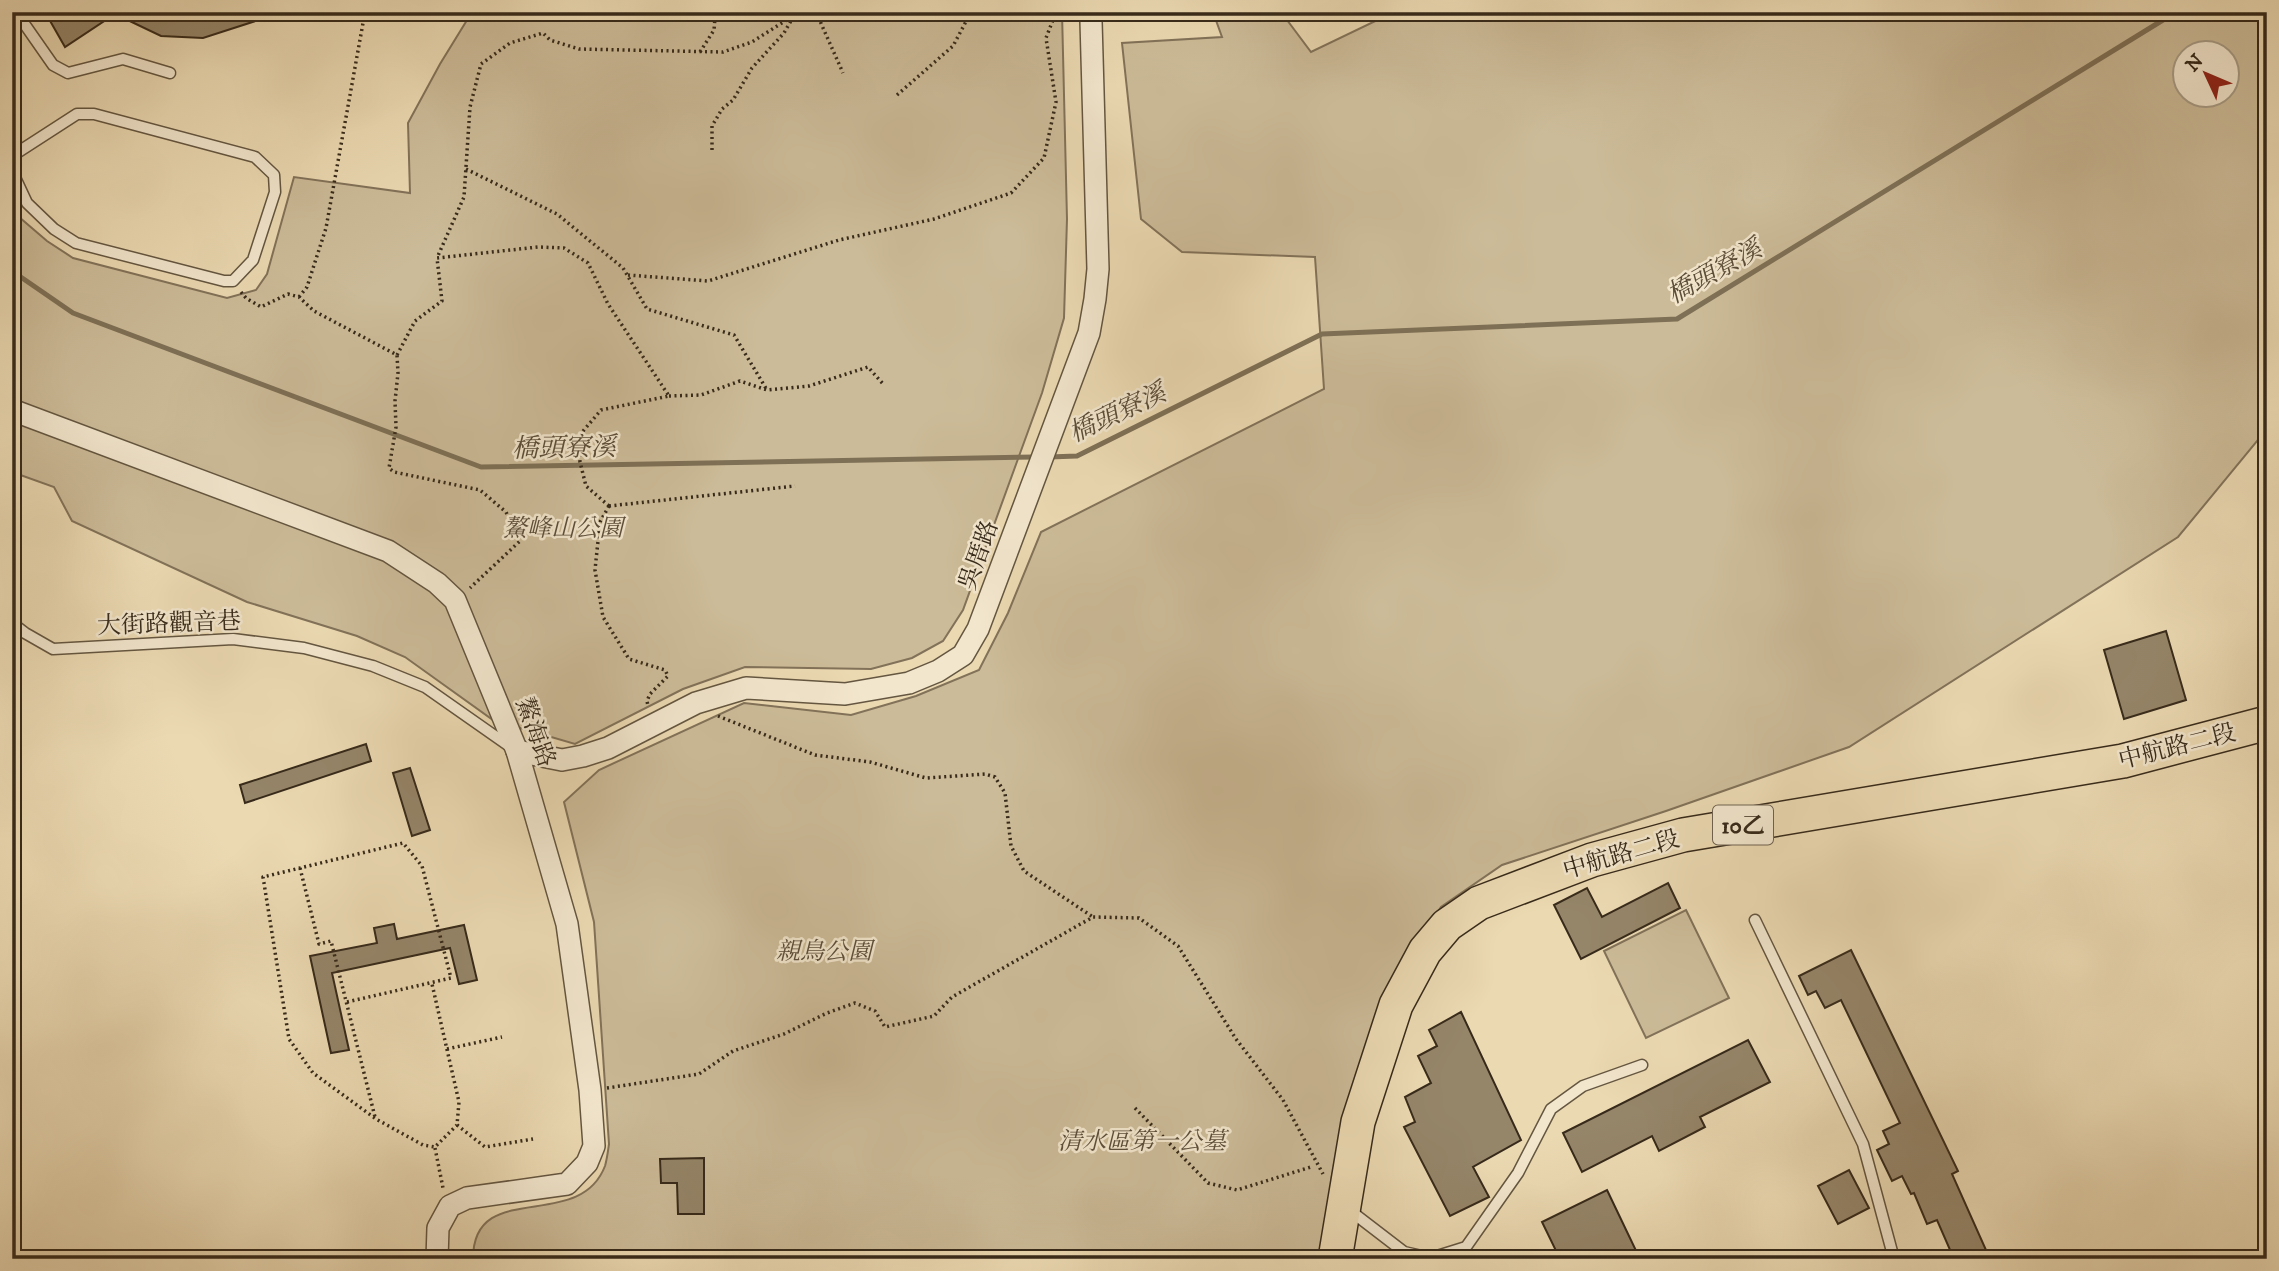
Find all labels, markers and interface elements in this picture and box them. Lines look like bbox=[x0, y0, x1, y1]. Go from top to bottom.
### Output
north arrow bbox=[2170, 38, 2240, 108]
text: N bbox=[2181, 49, 2209, 77]
water label: 橋頭寮溪 bbox=[1661, 231, 1771, 312]
water label: 橋頭寮溪 bbox=[1064, 375, 1174, 450]
water label: 橋頭寮溪 bbox=[512, 431, 619, 466]
park label: 鰲峰山公園 bbox=[503, 514, 627, 544]
street label: 吳厝路 bbox=[953, 516, 1005, 594]
street label: 大街路觀音巷 bbox=[97, 606, 242, 642]
street label: 鰲海路 bbox=[509, 693, 561, 771]
street label: 中航路二段 bbox=[2115, 718, 2239, 776]
road number: 10乙 bbox=[1713, 806, 1773, 845]
street label: 中航路二段 bbox=[1559, 824, 1683, 886]
park label: 親鳥公園 bbox=[776, 937, 876, 967]
park label: 清水區第一公墓 bbox=[1058, 1127, 1230, 1157]

